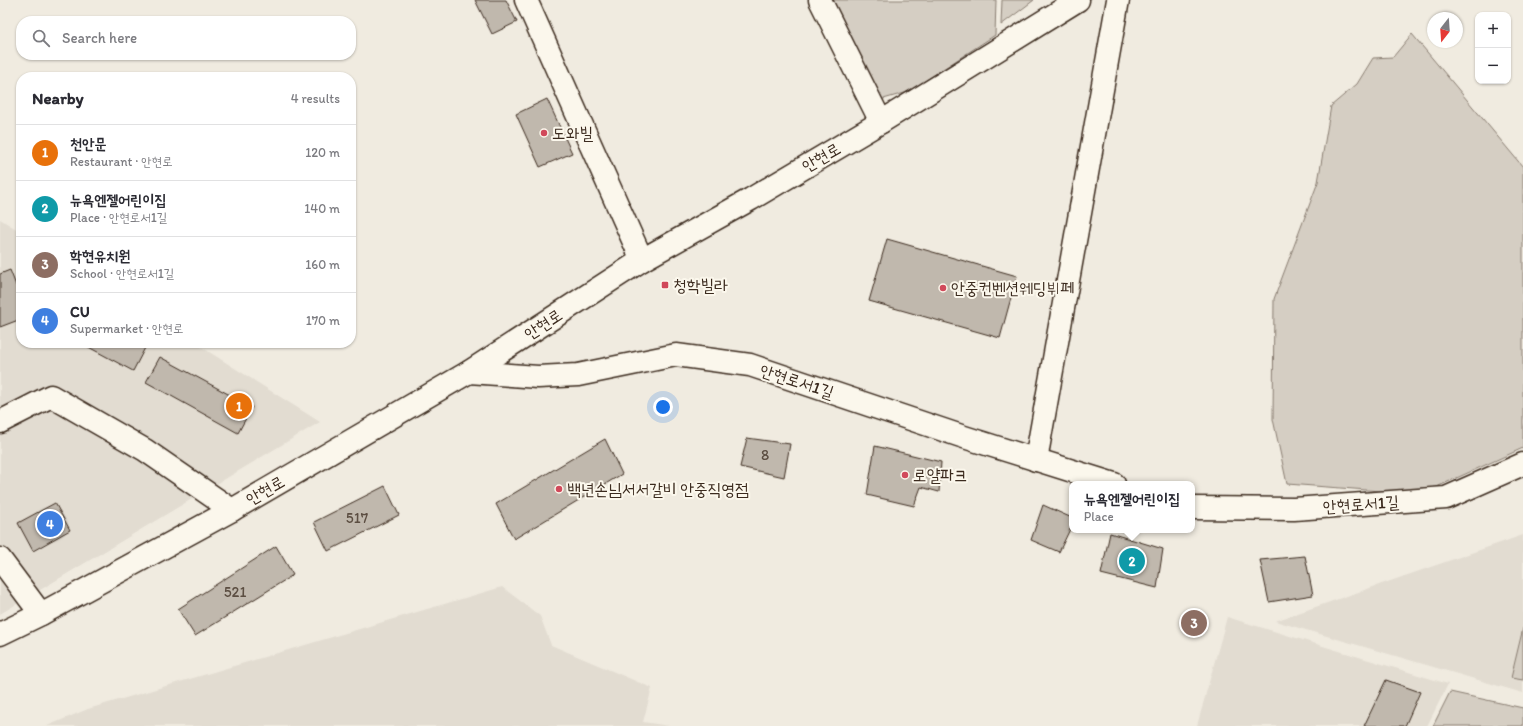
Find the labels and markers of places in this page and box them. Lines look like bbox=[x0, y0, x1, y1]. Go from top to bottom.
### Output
place label: 도와빌 bbox=[552, 123, 593, 143]
marker: 도와빌 bbox=[539, 128, 549, 138]
place label: 청학빌라 bbox=[673, 275, 728, 295]
place label: 안중컨벤션웨딩뷔페 bbox=[951, 278, 1074, 298]
marker: 청학빌라 bbox=[660, 280, 670, 290]
marker: 안중컨벤션웨딩뷔페 bbox=[938, 283, 948, 293]
pin: 1 bbox=[226, 391, 252, 421]
place label: 로얄파크 bbox=[913, 465, 968, 485]
marker: 로얄파크 bbox=[900, 470, 910, 480]
place label: 백년손님서서갈비 안중직영점 bbox=[567, 479, 749, 499]
marker: 백년손님서서갈비 안중직영점 bbox=[554, 484, 564, 494]
pin: 4 bbox=[37, 509, 63, 539]
pin: 2 bbox=[1119, 546, 1145, 576]
pin: 3 bbox=[1181, 608, 1207, 638]

